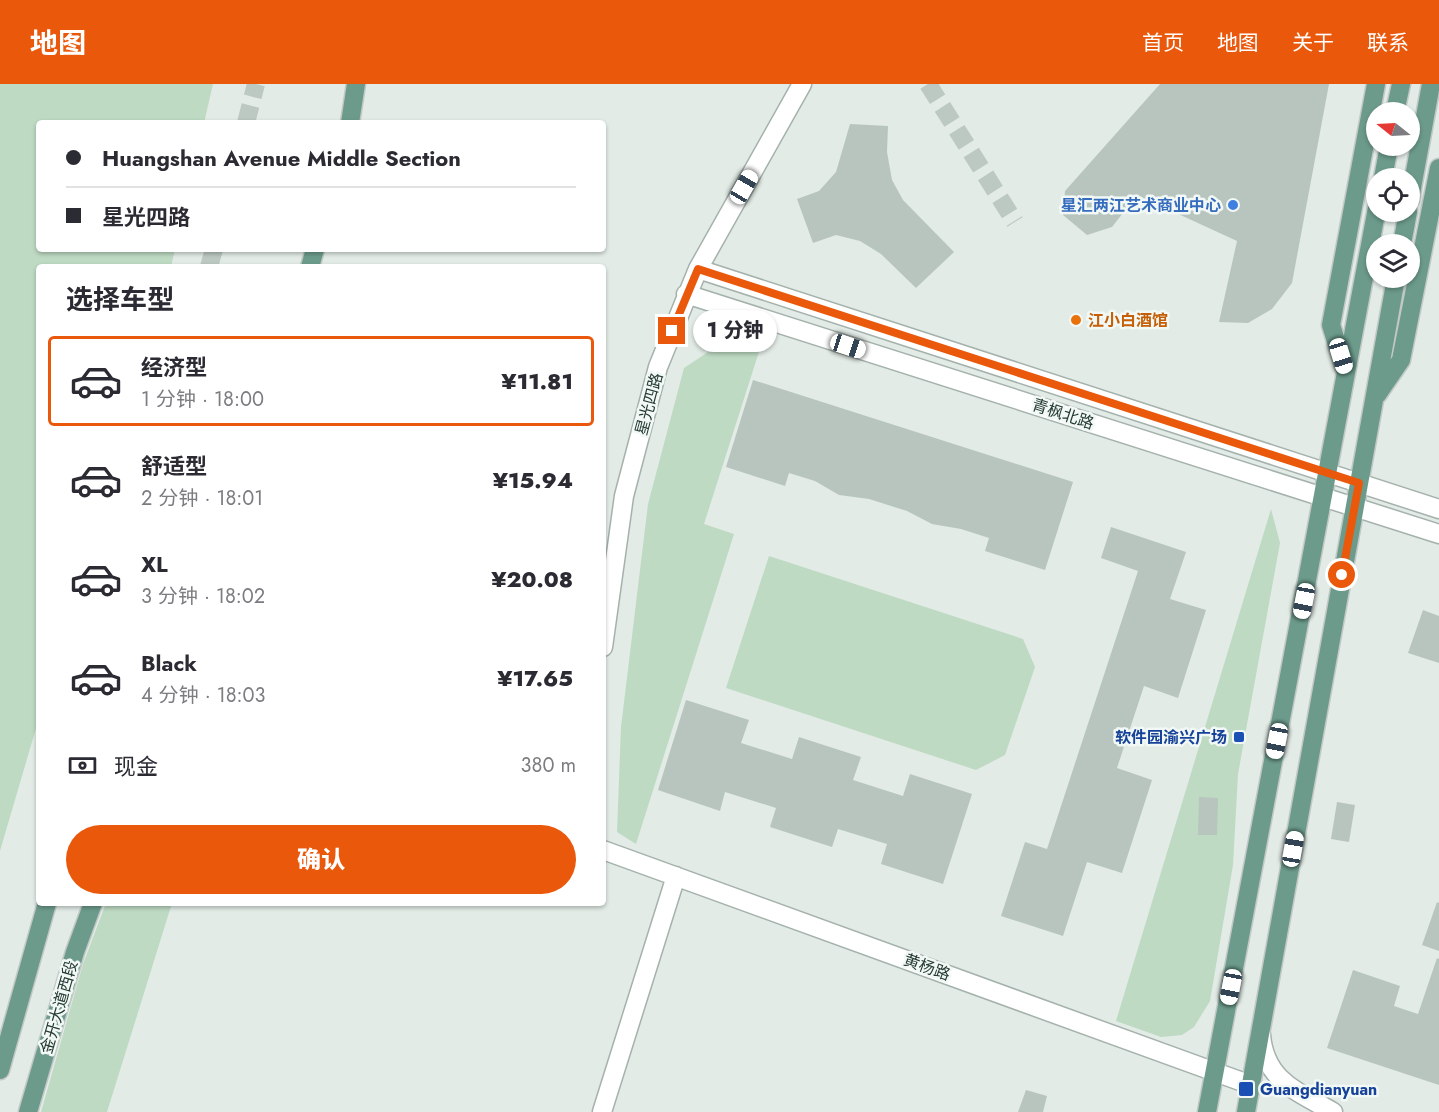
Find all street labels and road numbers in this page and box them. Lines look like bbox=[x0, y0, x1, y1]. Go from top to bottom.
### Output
street label: 星光四路 bbox=[630, 370, 668, 438]
street label: 青枫北路 bbox=[1029, 393, 1097, 435]
street label: 黄杨路 bbox=[901, 948, 953, 986]
street label: 金开大道西段 bbox=[35, 958, 83, 1056]

